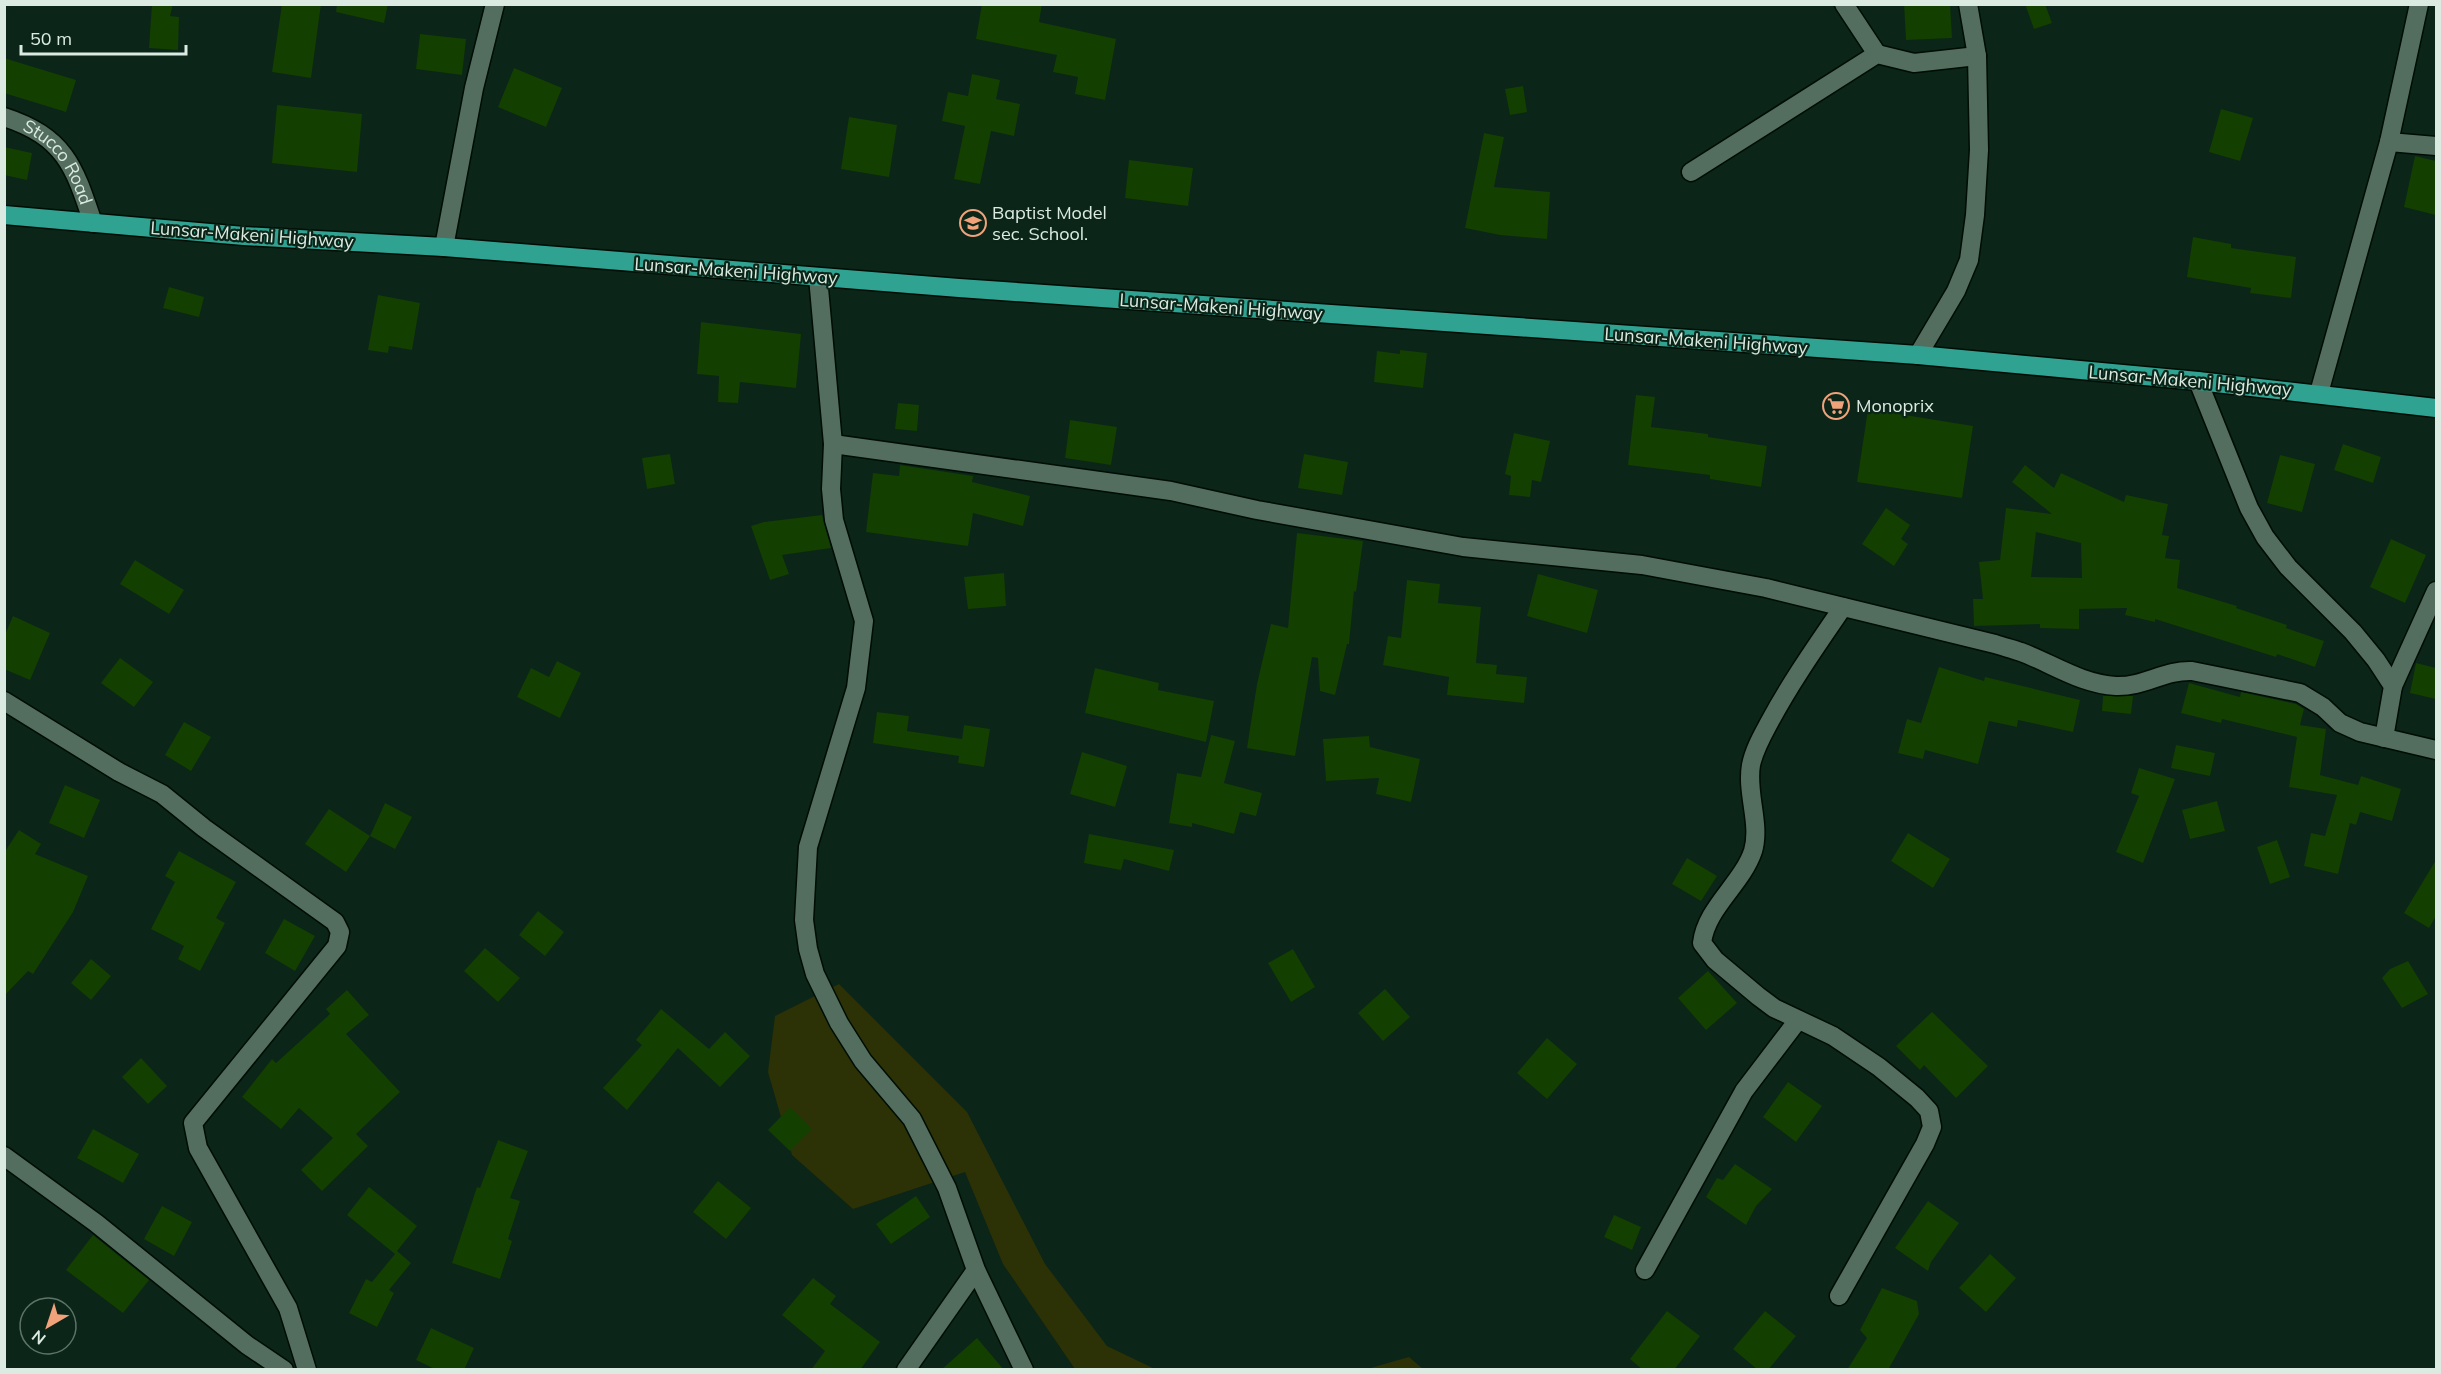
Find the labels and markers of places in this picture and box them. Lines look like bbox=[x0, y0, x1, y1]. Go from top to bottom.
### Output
place label: Baptist Model sec. School. bbox=[992, 201, 1107, 245]
school or university icon: Baptist Model sec. School. bbox=[958, 208, 988, 238]
supermarket icon: Monoprix bbox=[1821, 391, 1851, 421]
place label: Monoprix bbox=[1856, 394, 1934, 417]

